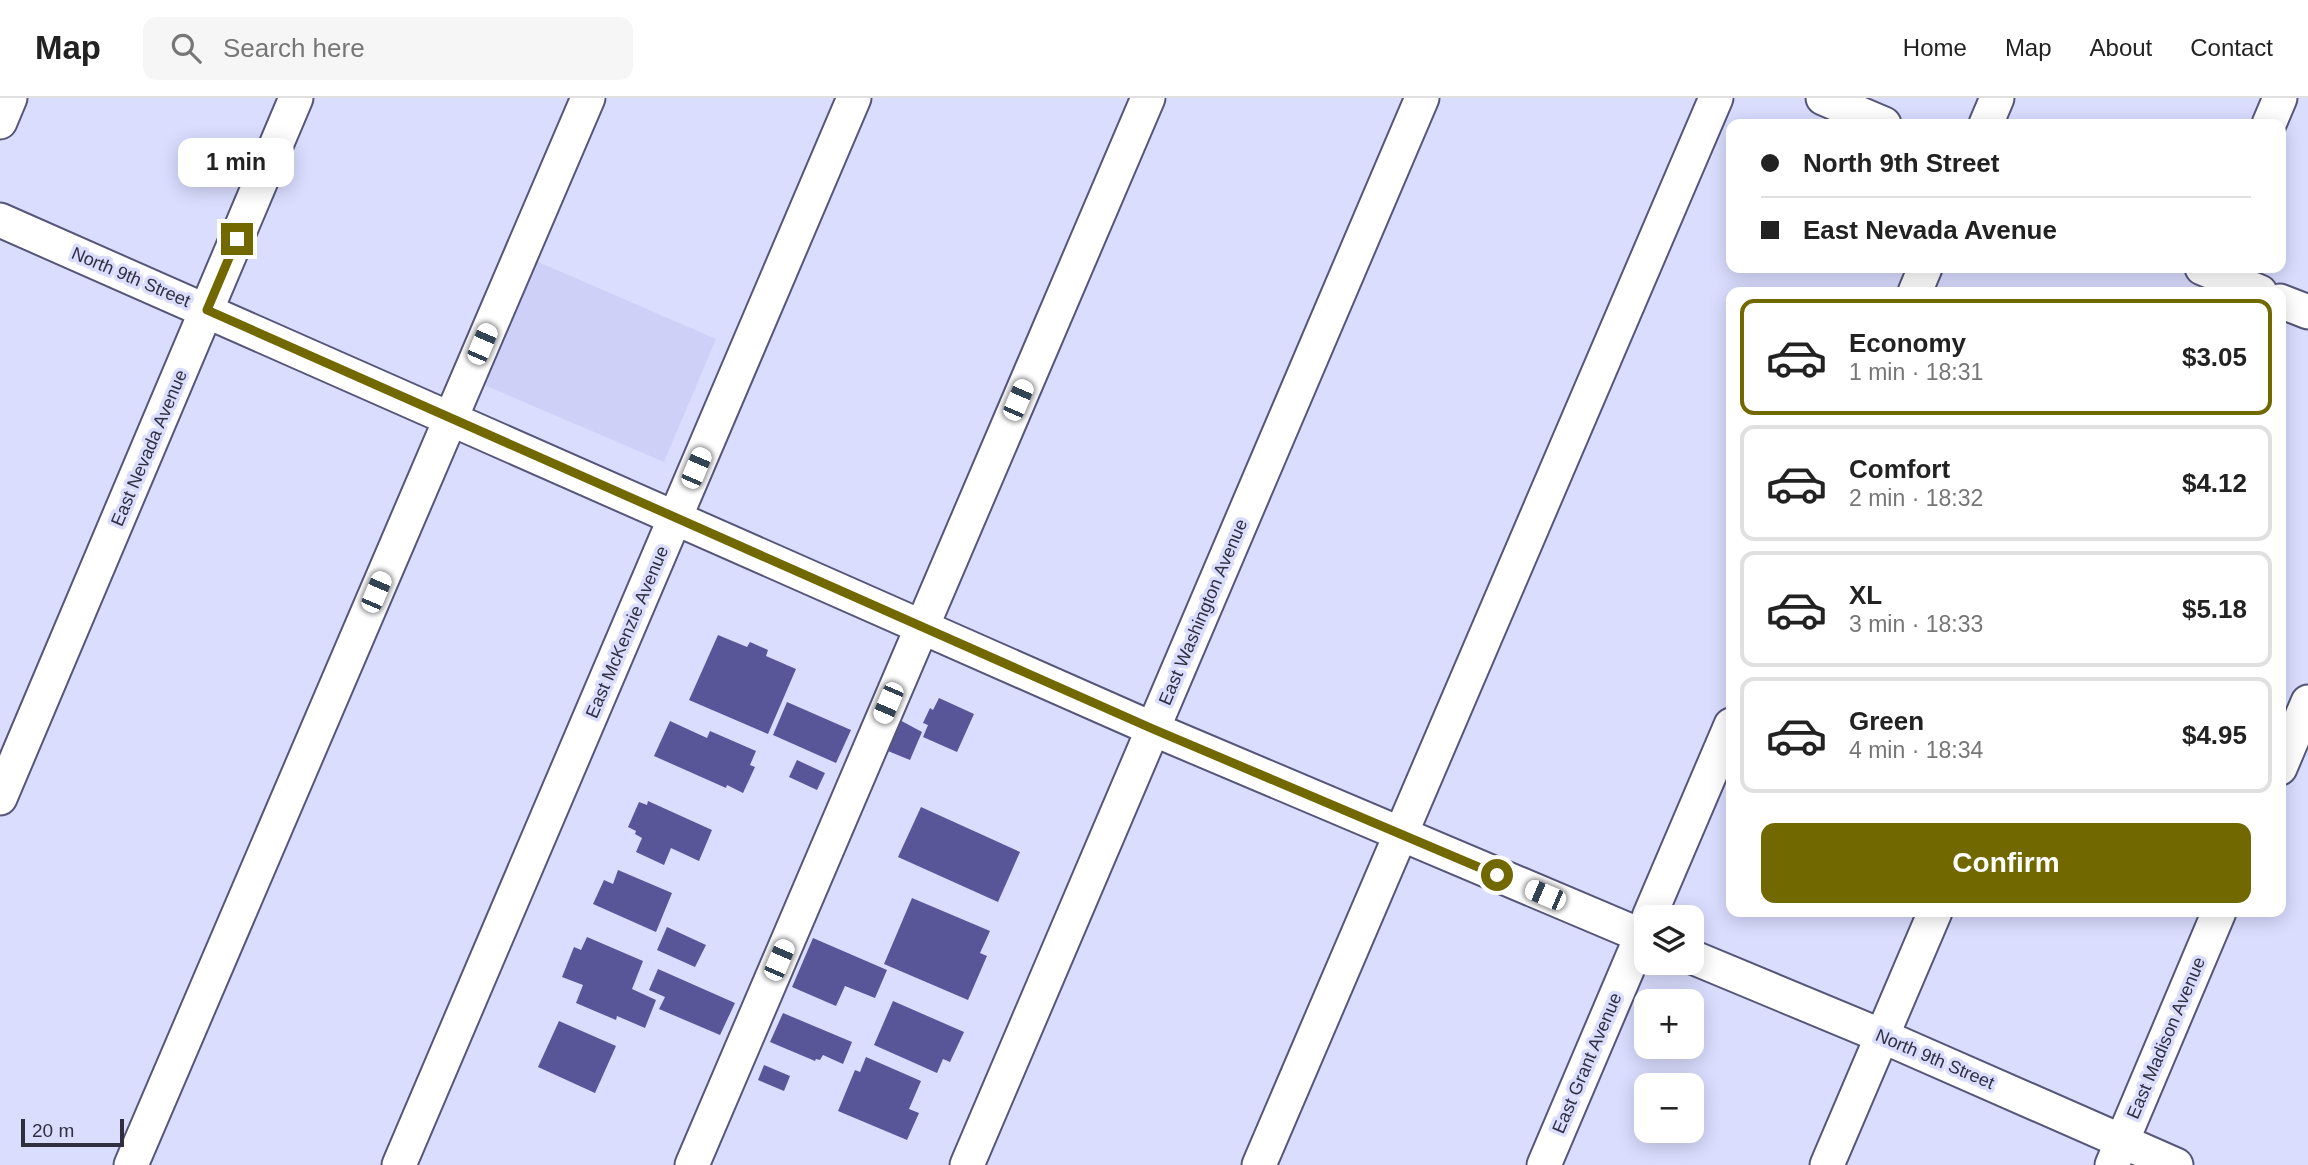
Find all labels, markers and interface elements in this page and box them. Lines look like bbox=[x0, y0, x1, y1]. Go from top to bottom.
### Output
search box bbox=[143, 17, 633, 80]
text: Map bbox=[35, 29, 101, 66]
icon: search bbox=[167, 29, 205, 67]
text: Search here bbox=[223, 33, 365, 63]
text: Home bbox=[1903, 34, 1967, 61]
text: Map bbox=[2005, 34, 2052, 61]
text: About bbox=[2090, 34, 2152, 61]
text: Contact bbox=[2190, 34, 2273, 61]
callout: 1 min bbox=[179, 138, 295, 186]
text: North 9th Street bbox=[1803, 148, 1999, 178]
text: 1 min bbox=[206, 149, 266, 175]
text: East Nevada Avenue bbox=[1803, 215, 2057, 245]
route end bbox=[221, 223, 253, 255]
street label: North 9th Street bbox=[69, 243, 193, 311]
car bbox=[465, 321, 500, 367]
icon: car bbox=[1765, 326, 1828, 389]
text: Economy bbox=[1849, 328, 1966, 358]
text: $3.05 bbox=[2182, 342, 2247, 372]
text: 1 min · 18:31 bbox=[1849, 359, 1983, 385]
street label: East Nevada Avenue bbox=[107, 367, 191, 529]
car bbox=[1001, 377, 1036, 423]
car bbox=[679, 445, 714, 491]
icon: car bbox=[1765, 452, 1828, 515]
text: Comfort bbox=[1849, 454, 1950, 484]
text: $4.12 bbox=[2182, 468, 2247, 498]
text: 2 min · 18:32 bbox=[1849, 485, 1983, 511]
street label: East Washington Avenue bbox=[1155, 516, 1251, 708]
street label: East McKenzie Avenue bbox=[582, 543, 672, 721]
car bbox=[359, 569, 394, 615]
icon: car bbox=[1765, 578, 1828, 641]
text: XL bbox=[1849, 580, 1882, 610]
text: $5.18 bbox=[2182, 594, 2247, 624]
text: 3 min · 18:33 bbox=[1849, 611, 1983, 637]
car bbox=[871, 680, 906, 726]
icon: car bbox=[1765, 704, 1828, 767]
text: Green bbox=[1849, 706, 1924, 736]
text: $4.95 bbox=[2182, 720, 2247, 750]
text: 4 min · 18:34 bbox=[1849, 737, 1983, 763]
button: Confirm bbox=[1761, 823, 2251, 903]
route start bbox=[1481, 859, 1513, 891]
car bbox=[1522, 877, 1569, 913]
map controls bbox=[1634, 905, 1704, 1143]
button: layers bbox=[1634, 905, 1704, 975]
car bbox=[762, 937, 797, 983]
street label: East Madison Avenue bbox=[2123, 954, 2209, 1122]
button: + bbox=[1634, 989, 1704, 1059]
street label: East Grant Avenue bbox=[1548, 990, 1626, 1136]
street label: North 9th Street bbox=[1873, 1025, 1997, 1093]
button: − bbox=[1634, 1073, 1704, 1143]
scale bar bbox=[21, 1116, 124, 1148]
text: 20 m bbox=[32, 1120, 74, 1141]

